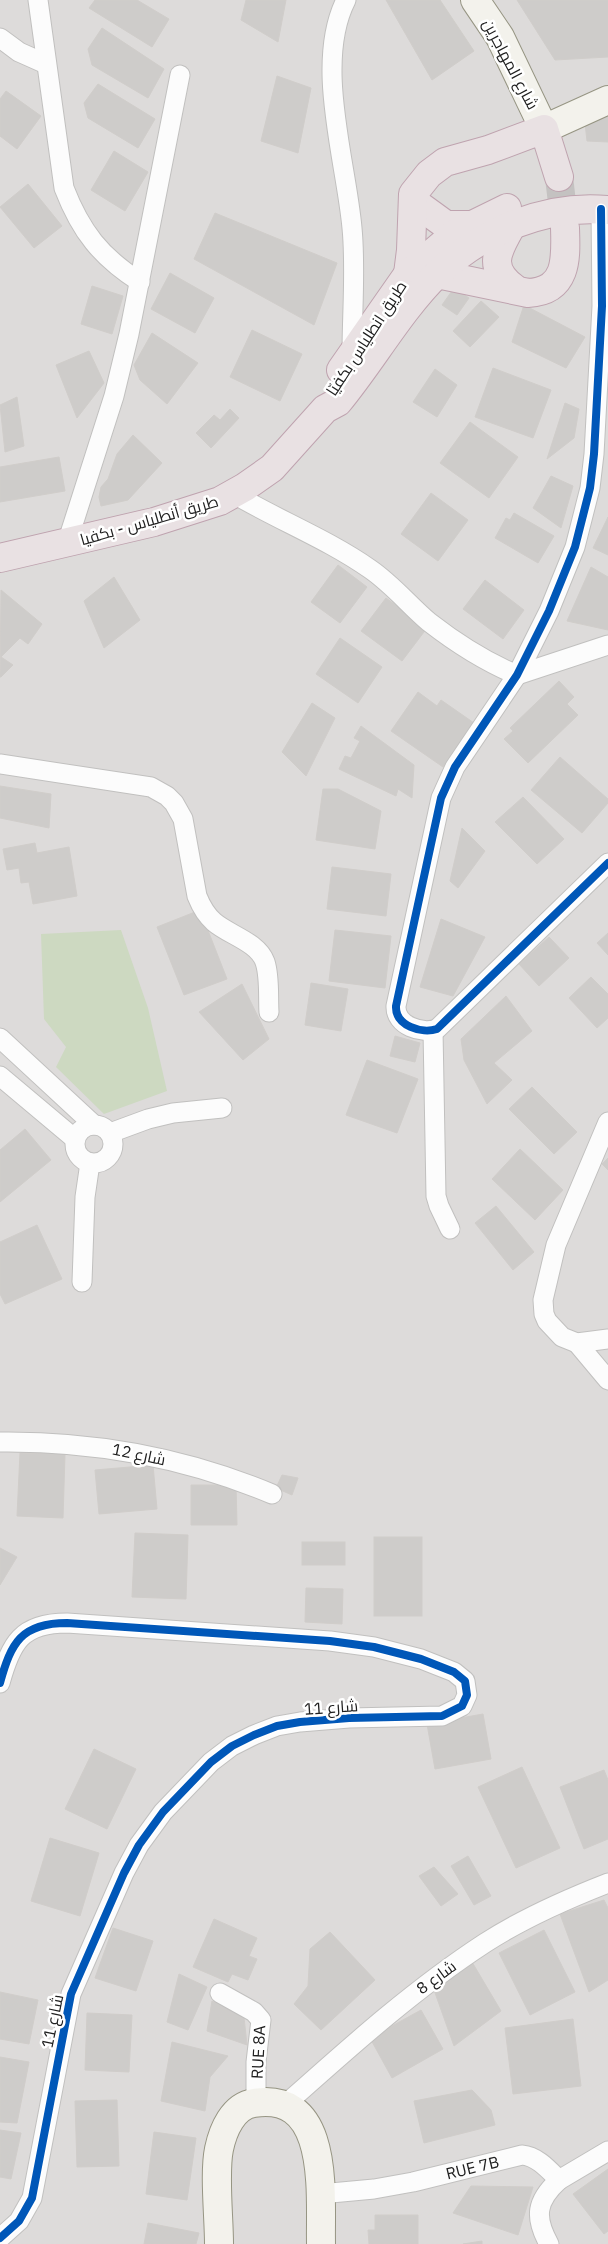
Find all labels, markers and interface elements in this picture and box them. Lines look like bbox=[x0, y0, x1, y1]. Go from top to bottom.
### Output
street label: شارع المهاجرين bbox=[477, 15, 543, 114]
street label: طريق انطلياس بكفيّا bbox=[321, 277, 411, 400]
street label: طريق أنطلياس - بكفيا bbox=[78, 491, 221, 550]
street label: شارع 12 bbox=[110, 1439, 167, 1471]
street label: شارع 11 bbox=[303, 1695, 359, 1721]
street label: شارع 8 bbox=[412, 1956, 461, 2000]
street label: شارع 11 bbox=[37, 1993, 69, 2050]
street label: RUE 8A bbox=[247, 2025, 269, 2079]
street label: RUE 7B bbox=[444, 2151, 501, 2184]

